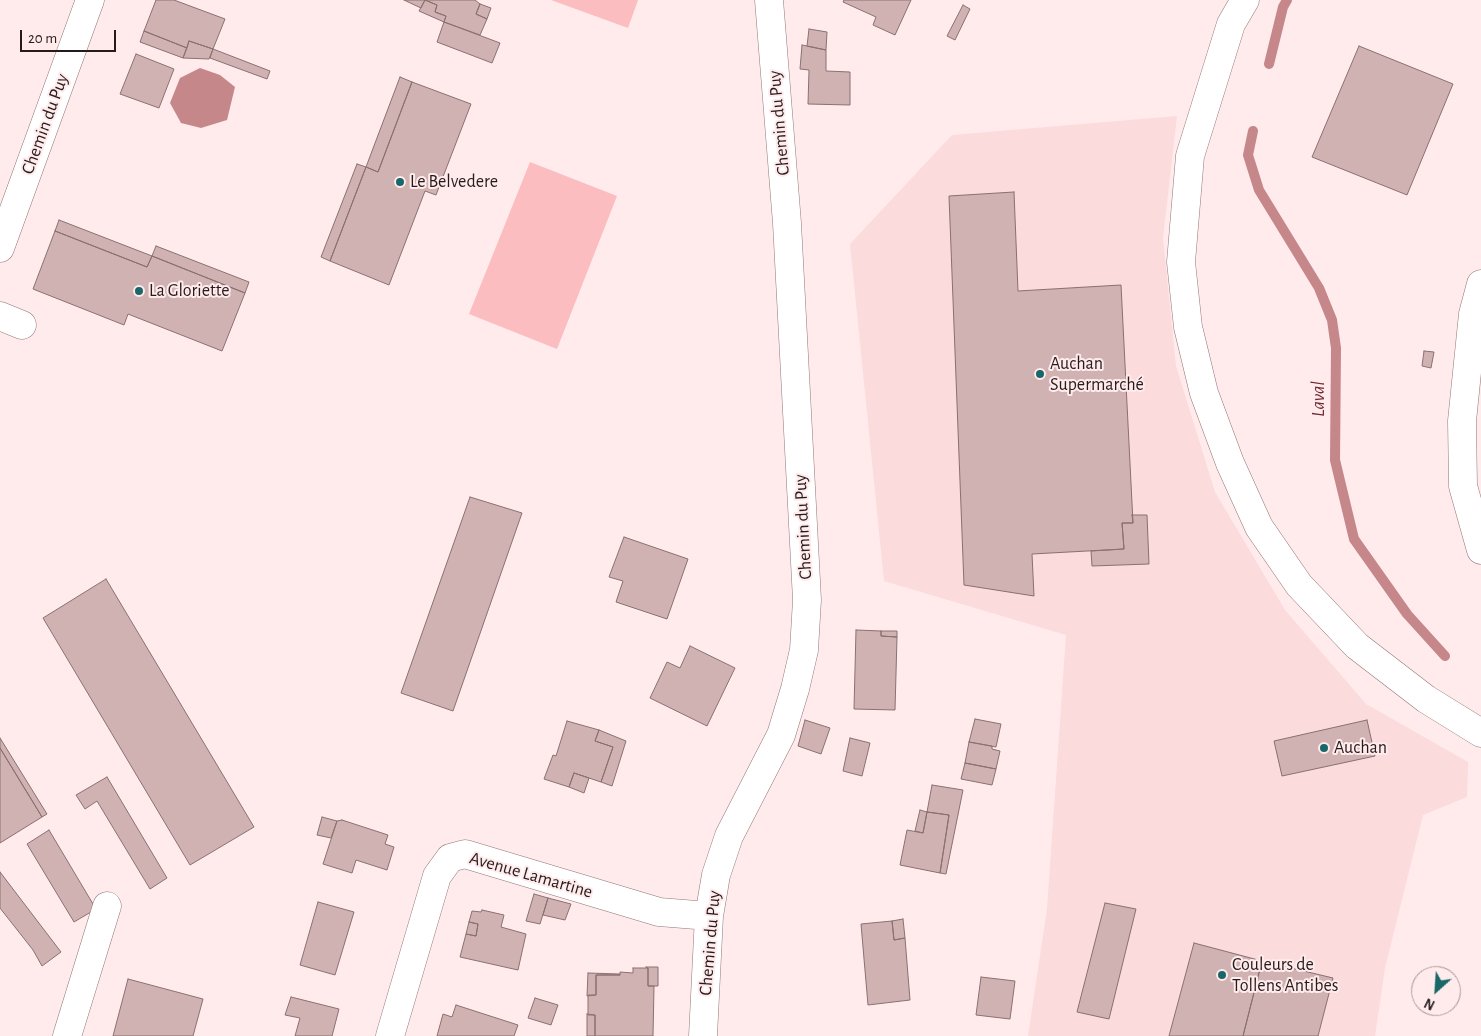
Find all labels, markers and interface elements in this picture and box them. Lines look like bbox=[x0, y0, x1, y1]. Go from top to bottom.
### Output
scale bar bbox=[22, 20, 119, 52]
text: 20 m bbox=[28, 31, 57, 46]
street label: Chemin du Puy bbox=[764, 70, 794, 176]
street label: Chemin du Puy bbox=[17, 71, 73, 177]
place label: Le Belvedere bbox=[410, 171, 498, 193]
marker: Le Belvedere bbox=[394, 176, 406, 188]
place label: La Gloriette bbox=[149, 280, 229, 302]
marker: La Gloriette bbox=[133, 285, 145, 297]
place label: Auchan Supermarché bbox=[1050, 353, 1144, 396]
marker: Auchan Supermarché bbox=[1034, 368, 1046, 380]
water label: Laval bbox=[1307, 381, 1329, 417]
street label: Chemin du Puy bbox=[789, 474, 817, 580]
place label: Auchan bbox=[1334, 737, 1387, 759]
marker: Auchan bbox=[1318, 742, 1330, 754]
street label: Avenue Lamartine bbox=[467, 847, 595, 903]
street label: Chemin du Puy bbox=[695, 890, 725, 996]
place label: Couleurs de Tollens Antibes bbox=[1232, 954, 1338, 996]
north arrow bbox=[1411, 966, 1461, 1016]
marker: Couleurs de Tollens Antibes bbox=[1216, 969, 1228, 981]
text: N bbox=[1422, 995, 1437, 1012]

